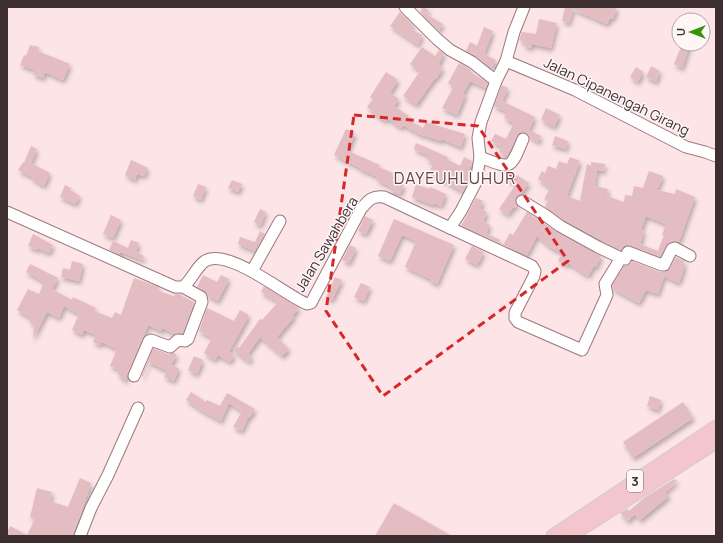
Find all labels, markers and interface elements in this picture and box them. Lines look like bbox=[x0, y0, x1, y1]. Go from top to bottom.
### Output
north arrow bbox=[671, 12, 711, 52]
text: U bbox=[673, 28, 688, 36]
street label: Jalan Cipanengah Girang bbox=[541, 52, 693, 140]
district label: DAYEUHLUHUR bbox=[394, 167, 516, 189]
street label: Jalan Sawahbera bbox=[290, 193, 362, 295]
road number: 3 bbox=[627, 470, 643, 492]

